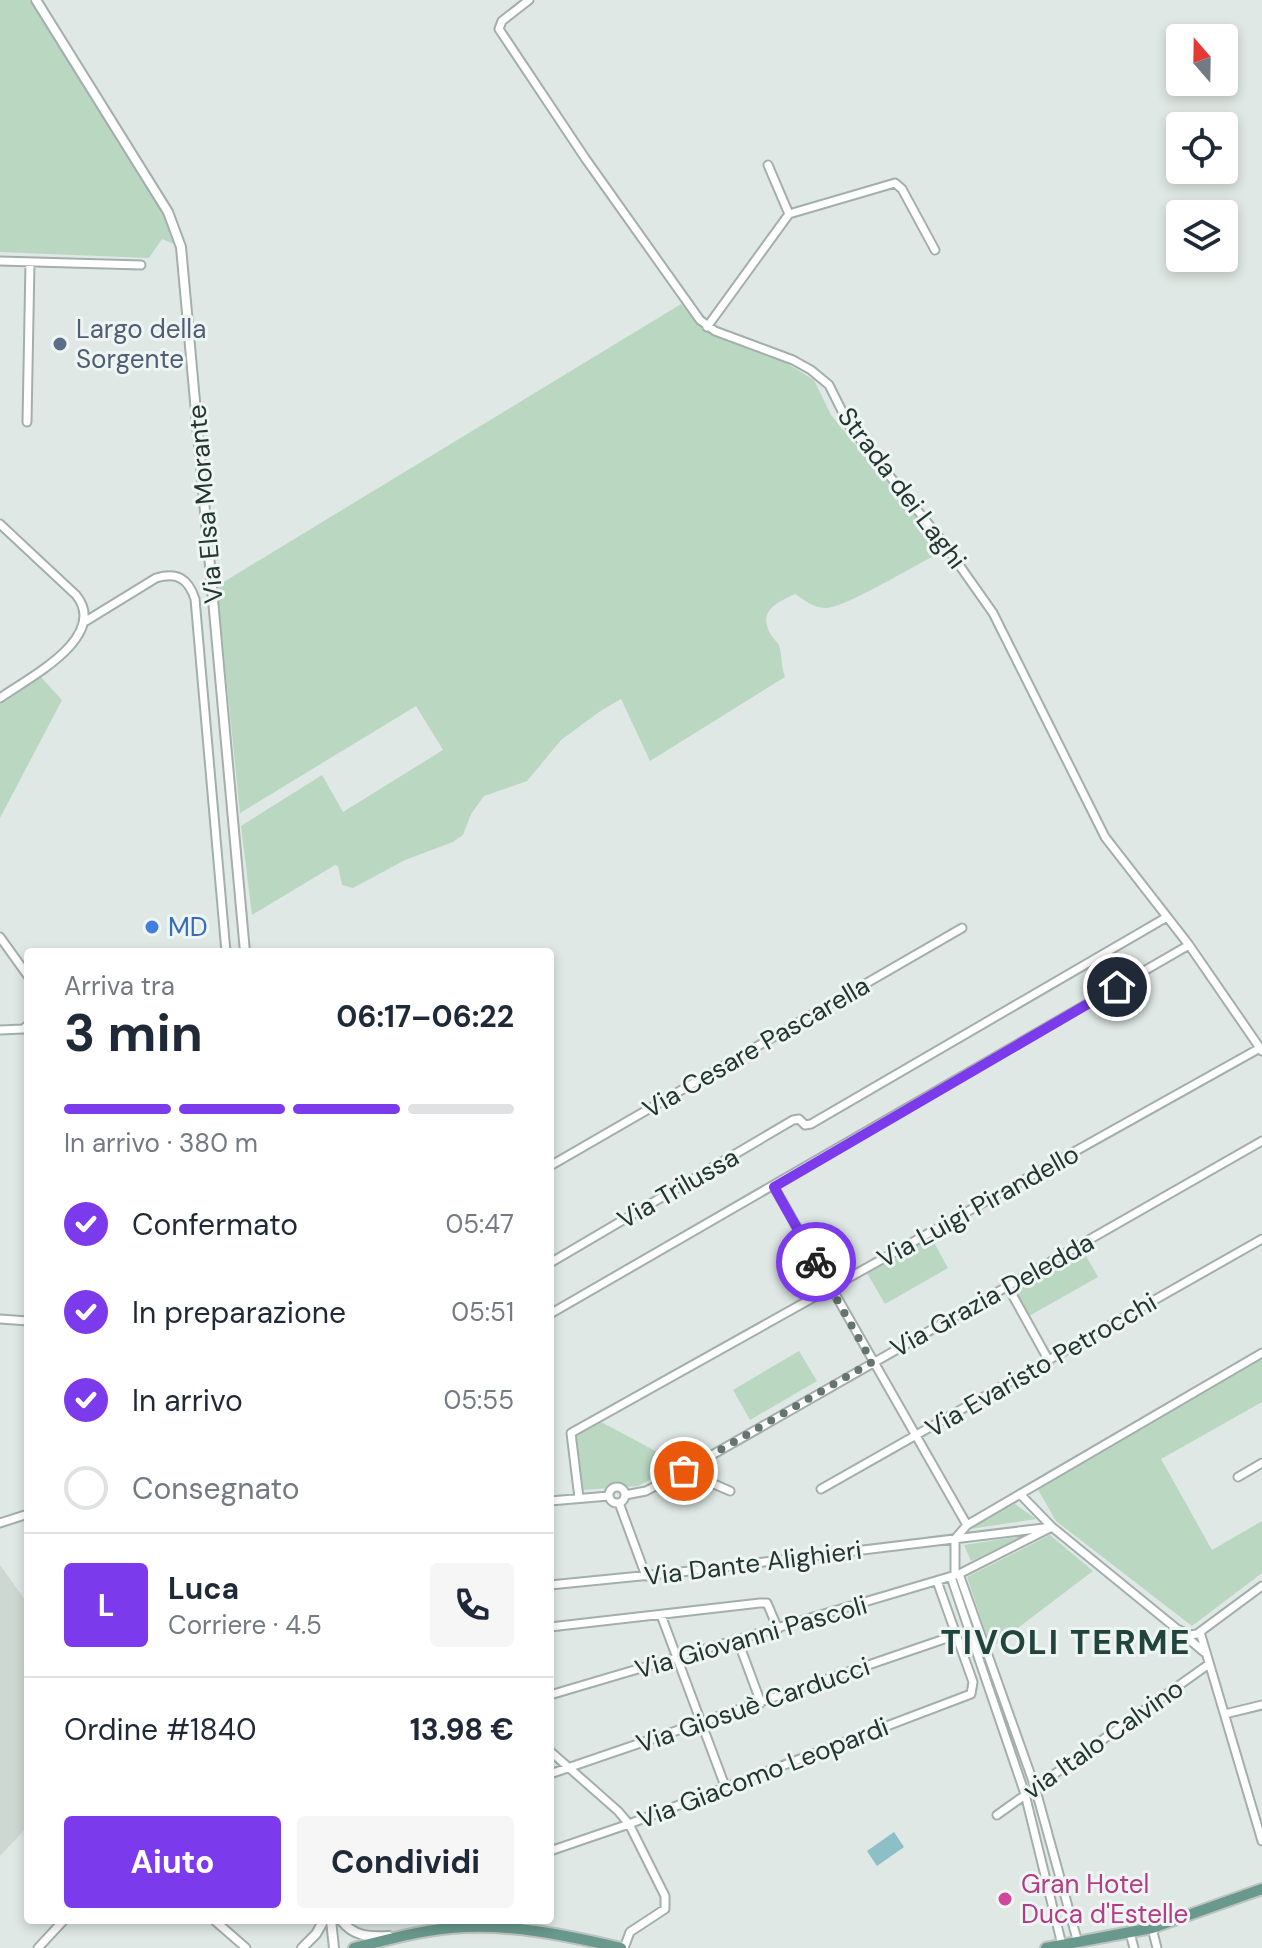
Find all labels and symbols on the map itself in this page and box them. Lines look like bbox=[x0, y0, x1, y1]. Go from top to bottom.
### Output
north arrow bbox=[1166, 24, 1238, 96]
place label: Largo della Sorgente bbox=[76, 312, 206, 376]
marker: Largo della Sorgente bbox=[51, 335, 69, 353]
street label: Strada dei Laghi bbox=[830, 400, 974, 576]
street label: Via Elsa Morante bbox=[179, 403, 231, 605]
place label: MD bbox=[168, 910, 208, 944]
marker: MD bbox=[143, 918, 161, 936]
pin bbox=[1083, 953, 1151, 1021]
street label: Via Cesare Pascarella bbox=[636, 968, 876, 1126]
street label: Via Luigi Pirandello bbox=[871, 1137, 1085, 1275]
street label: Via Trilussa bbox=[611, 1140, 745, 1236]
courier bbox=[776, 1222, 856, 1302]
street label: Via Grazia Deledda bbox=[884, 1225, 1100, 1365]
street label: Via Evaristo Petrocchi bbox=[919, 1285, 1163, 1445]
pin bbox=[650, 1437, 718, 1505]
street label: Via Dante Alighieri bbox=[642, 1533, 864, 1593]
street label: Via Giovanni Pascoli bbox=[631, 1588, 871, 1686]
district label: TIVOLI TERME bbox=[940, 1620, 1192, 1665]
street label: Via Giosuè Carducci bbox=[632, 1649, 874, 1761]
street label: via Italo Calvino bbox=[1016, 1671, 1190, 1807]
street label: Via Giacomo Leopardi bbox=[633, 1709, 893, 1837]
place label: Gran Hotel Duca d'Estelle bbox=[1021, 1867, 1188, 1931]
marker: Gran Hotel Duca d'Estelle bbox=[996, 1890, 1014, 1908]

